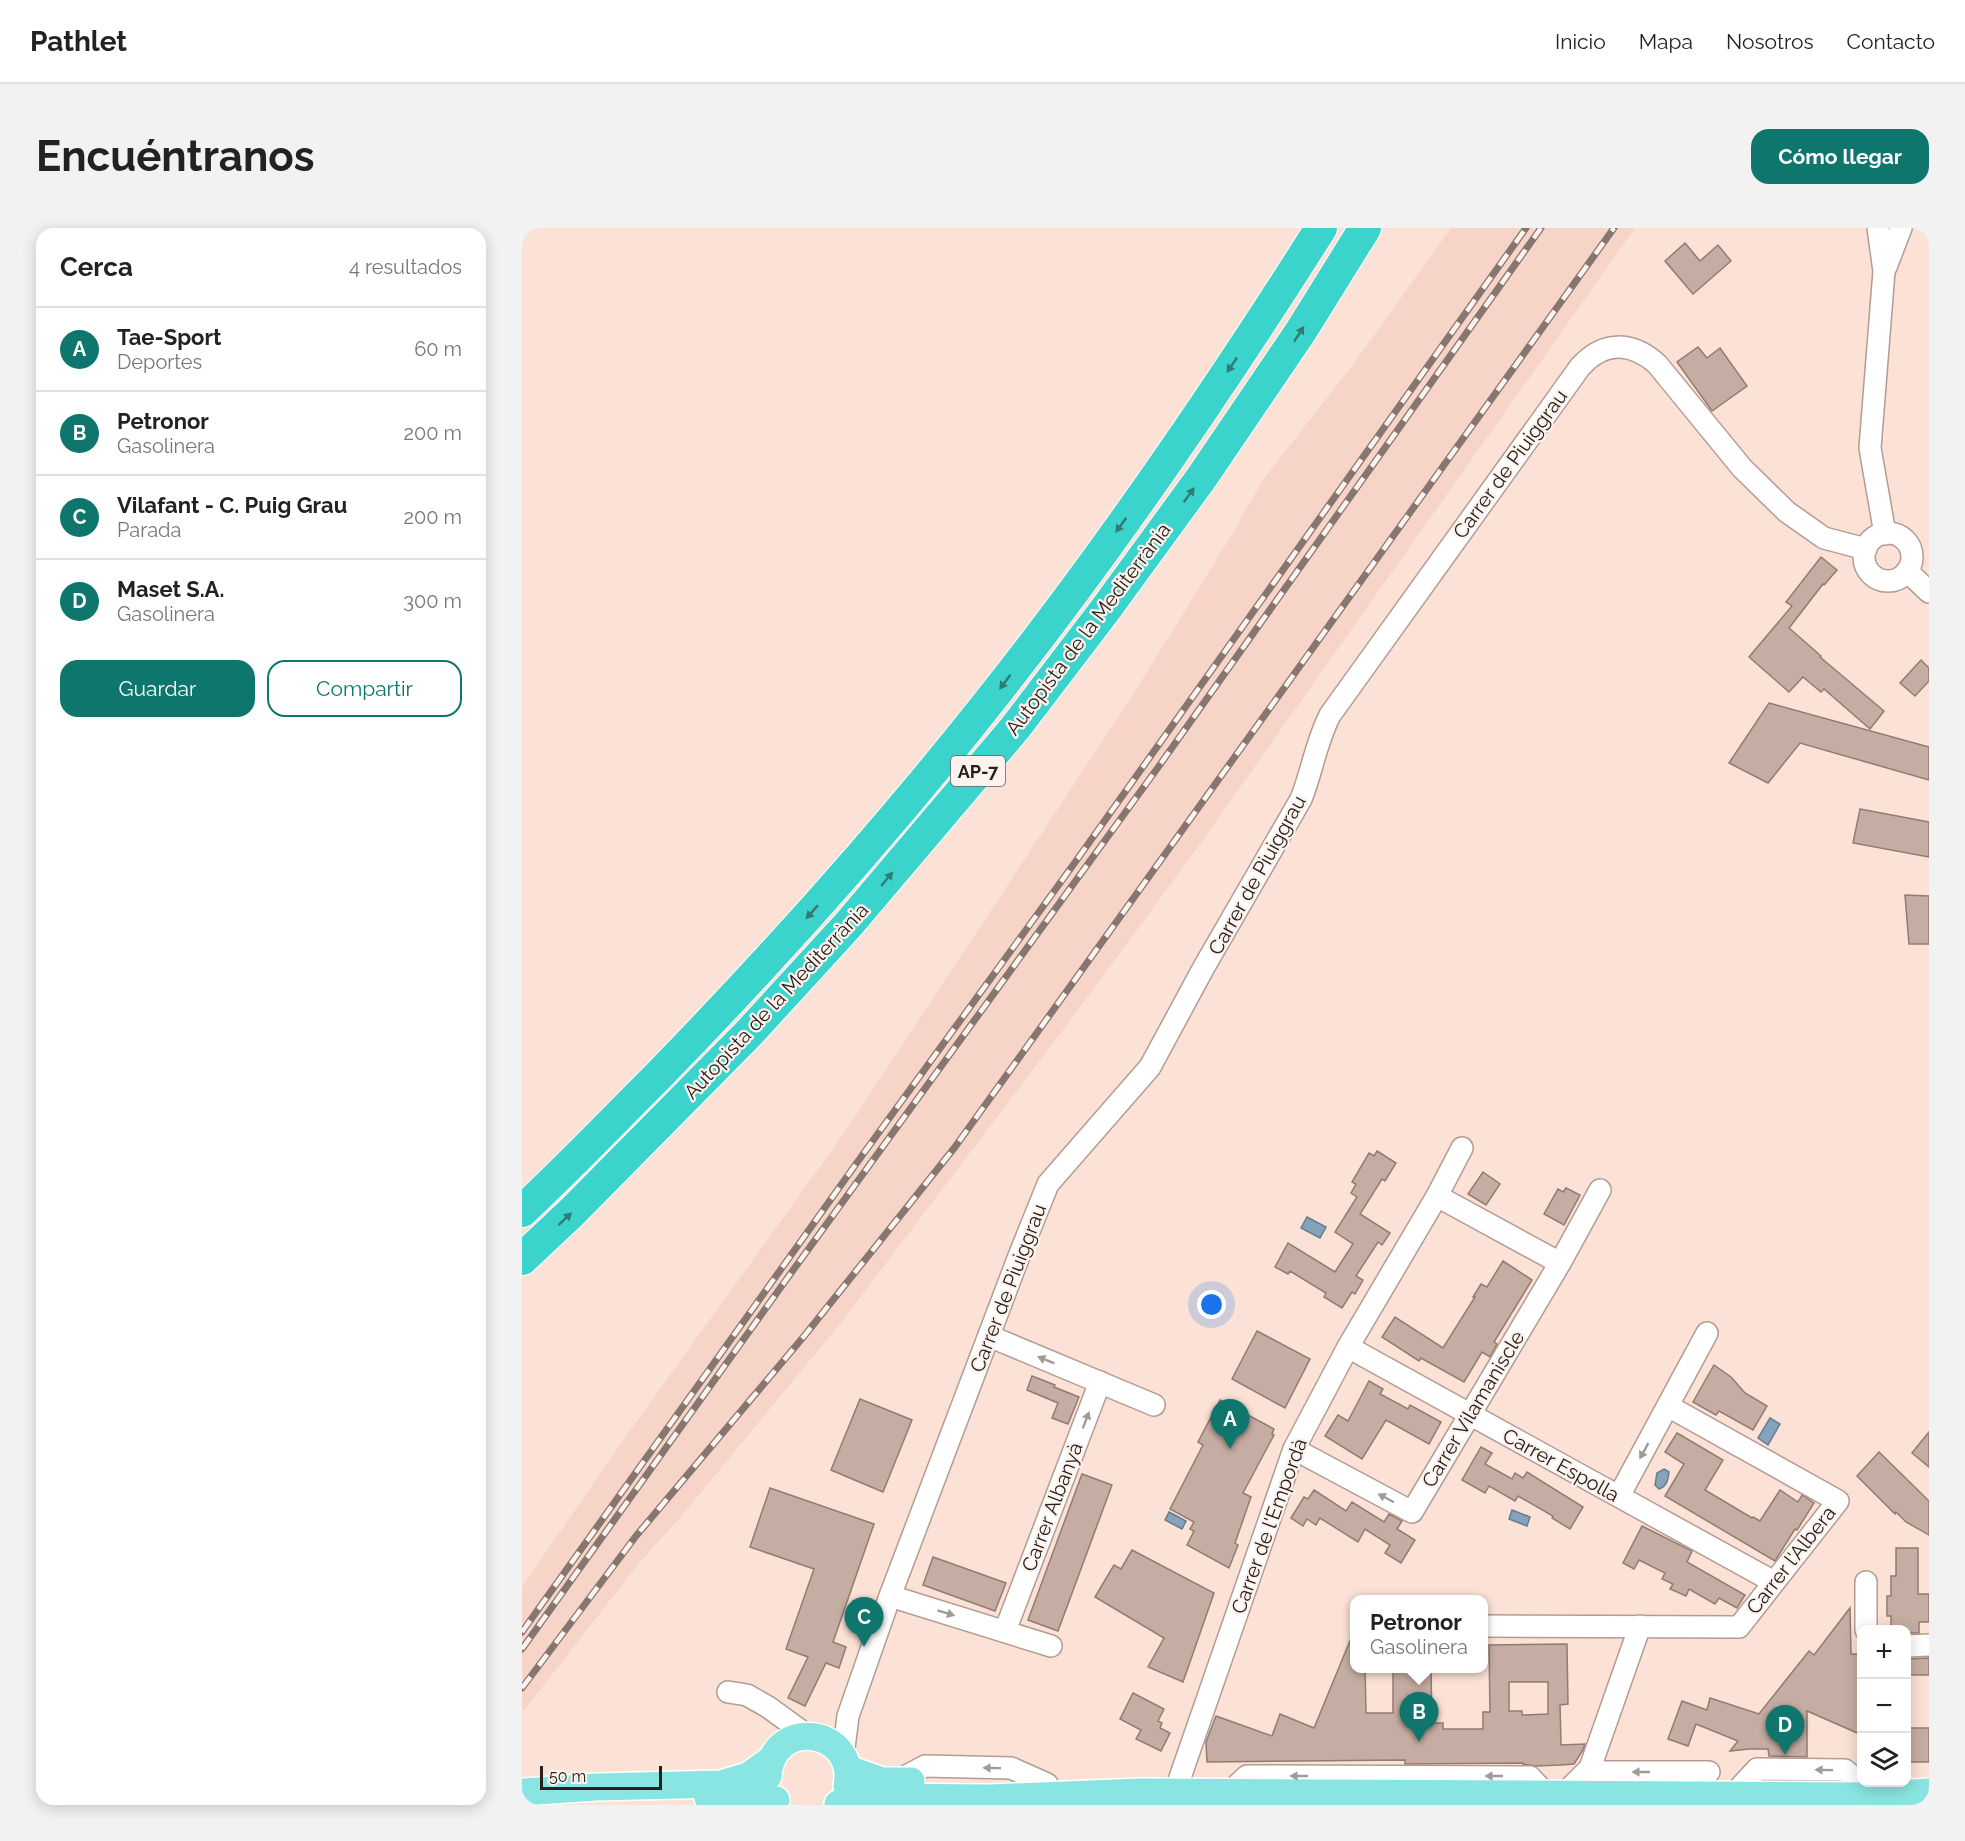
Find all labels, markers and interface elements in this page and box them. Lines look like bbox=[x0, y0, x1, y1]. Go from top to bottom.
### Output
text: Pathlet bbox=[30, 25, 127, 58]
text: Inicio bbox=[1555, 29, 1606, 54]
text: Mapa bbox=[1639, 29, 1693, 54]
text: Nosotros bbox=[1726, 29, 1814, 54]
text: Contacto bbox=[1847, 29, 1935, 54]
button: Cómo llegar bbox=[1751, 129, 1929, 184]
text: Encuéntranos bbox=[36, 132, 315, 181]
text: Cerca bbox=[60, 252, 133, 282]
text: 4 resultados bbox=[349, 255, 462, 279]
text: Tae-Sport bbox=[117, 324, 221, 350]
one-way arrow bbox=[1293, 326, 1304, 342]
text: A bbox=[73, 337, 86, 361]
text: 60 m bbox=[414, 337, 462, 361]
text: Deportes bbox=[117, 350, 202, 374]
one-way arrow bbox=[1227, 357, 1238, 373]
street label: Carrer de Piuiggrau bbox=[1448, 385, 1572, 543]
text: Petronor bbox=[117, 408, 209, 434]
text: B bbox=[73, 421, 86, 445]
text: 200 m bbox=[404, 421, 462, 445]
text: Gasolinera bbox=[117, 434, 215, 458]
one-way arrow bbox=[1182, 487, 1194, 502]
text: Vilafant - C. Puig Grau bbox=[117, 492, 347, 518]
text: C bbox=[73, 505, 86, 529]
text: 200 m bbox=[404, 505, 462, 529]
one-way arrow bbox=[1115, 517, 1127, 533]
text: Parada bbox=[117, 518, 181, 542]
street label: Autopista de la Mediterrània bbox=[1000, 518, 1176, 740]
text: Maset S.A. bbox=[117, 576, 224, 602]
text: D bbox=[72, 589, 87, 613]
text: 300 m bbox=[403, 589, 462, 613]
text: Gasolinera bbox=[117, 602, 215, 626]
button: Guardar bbox=[60, 660, 255, 717]
button: Compartir bbox=[267, 660, 462, 717]
one-way arrow bbox=[999, 674, 1011, 689]
road number: AP-7 bbox=[951, 756, 1005, 786]
street label: Carrer de Piuiggrau bbox=[1203, 791, 1311, 959]
one-way arrow bbox=[880, 871, 893, 887]
street label: Autopista de la Mediterrània bbox=[679, 898, 873, 1104]
one-way arrow bbox=[806, 904, 819, 919]
street label: Carrer de Piuiggrau bbox=[965, 1200, 1051, 1376]
one-way arrow bbox=[557, 1212, 571, 1226]
your location bbox=[1197, 1290, 1226, 1319]
street label: Carrer Vilamaniscle bbox=[1417, 1326, 1529, 1492]
one-way arrow bbox=[1037, 1355, 1055, 1365]
pin: A bbox=[1210, 1400, 1250, 1449]
one-way arrow bbox=[1082, 1411, 1091, 1429]
street label: Carrer Espolla bbox=[1499, 1423, 1623, 1507]
street label: Carrer de l'Empordà bbox=[1226, 1435, 1312, 1617]
street label: Carrer Albanyà bbox=[1016, 1439, 1088, 1575]
one-way arrow bbox=[1639, 1443, 1649, 1460]
one-way arrow bbox=[1377, 1493, 1394, 1503]
street label: Carrer l'Albera bbox=[1741, 1501, 1841, 1619]
popup bbox=[1350, 1595, 1488, 1673]
pin: C bbox=[844, 1598, 884, 1647]
one-way arrow bbox=[937, 1609, 955, 1618]
text: Petronor bbox=[1370, 1609, 1462, 1635]
map controls bbox=[1857, 1625, 1911, 1787]
button: + bbox=[1857, 1625, 1911, 1679]
text: Gasolinera bbox=[1370, 1635, 1468, 1659]
button: − bbox=[1857, 1679, 1911, 1733]
pin: B bbox=[1400, 1692, 1438, 1742]
pin: D bbox=[1766, 1706, 1804, 1755]
button: layers bbox=[1857, 1733, 1911, 1787]
scale bar bbox=[540, 1763, 662, 1790]
one-way arrow bbox=[982, 1763, 1001, 1772]
one-way arrow bbox=[1815, 1765, 1834, 1775]
text: 50 m bbox=[549, 1767, 586, 1786]
one-way arrow bbox=[1632, 1767, 1651, 1777]
one-way arrow bbox=[1289, 1771, 1308, 1781]
one-way arrow bbox=[1484, 1771, 1503, 1781]

